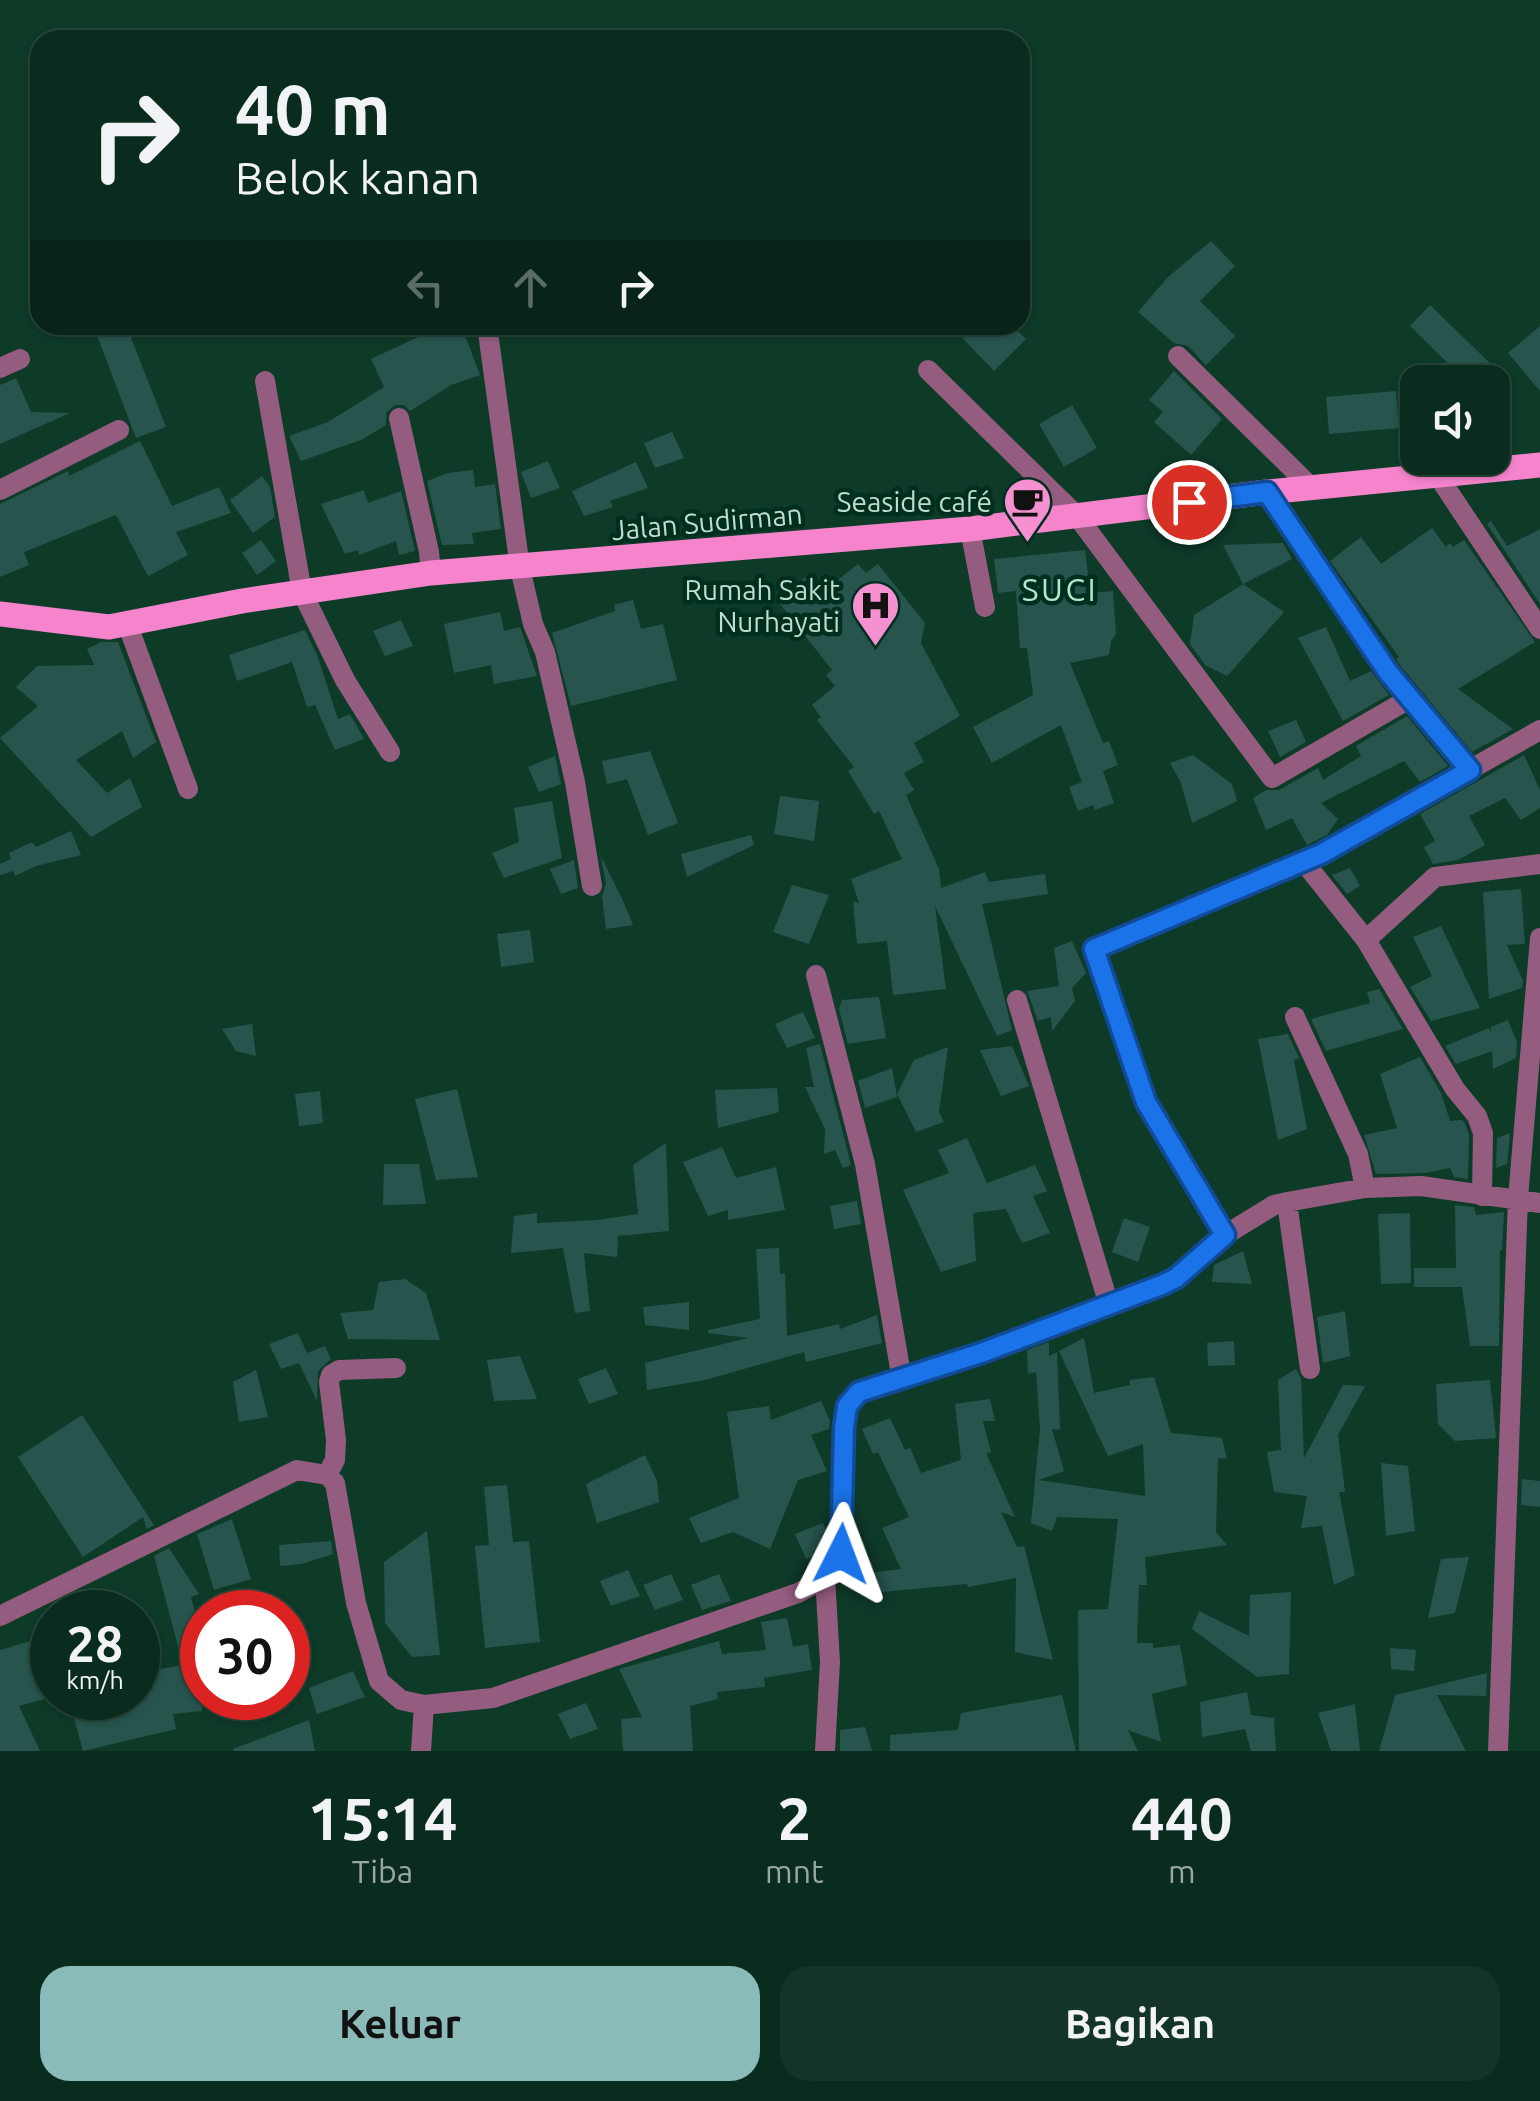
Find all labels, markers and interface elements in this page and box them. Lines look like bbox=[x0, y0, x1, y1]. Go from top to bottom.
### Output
icon: right bbox=[70, 70, 200, 200]
text: 40 m bbox=[235, 70, 391, 148]
text: Belok kanan bbox=[235, 152, 480, 203]
icon: left bbox=[398, 260, 453, 315]
icon: ahead bbox=[503, 260, 558, 315]
icon: right bbox=[608, 260, 663, 315]
map controls bbox=[1400, 365, 1510, 475]
button: sound bbox=[1400, 365, 1510, 475]
pin bbox=[1147, 460, 1232, 545]
icon: arrive bbox=[1162, 475, 1217, 530]
cafe icon: Seaside café bbox=[1001, 476, 1053, 544]
place label: Seaside café bbox=[837, 486, 992, 517]
street label: Jalan Sudirman bbox=[610, 498, 804, 545]
district label: SUCI bbox=[1022, 571, 1098, 607]
place label: Rumah Sakit Nurhayati bbox=[685, 574, 840, 637]
hospital icon: Rumah Sakit Nurhayati bbox=[849, 580, 901, 648]
position arrow bbox=[789, 1502, 893, 1606]
speed limit sign: 30 bbox=[180, 1590, 310, 1720]
text: 28 bbox=[67, 1615, 123, 1671]
text: km/h bbox=[66, 1666, 124, 1694]
text: 15:14 bbox=[307, 1784, 458, 1851]
text: 2 bbox=[777, 1784, 811, 1851]
text: 440 bbox=[1131, 1784, 1233, 1851]
text: Tiba bbox=[352, 1853, 413, 1889]
text: mnt bbox=[765, 1853, 824, 1889]
text: m bbox=[1168, 1853, 1196, 1889]
button: Keluar bbox=[40, 1966, 760, 2081]
button: Bagikan bbox=[780, 1966, 1500, 2081]

